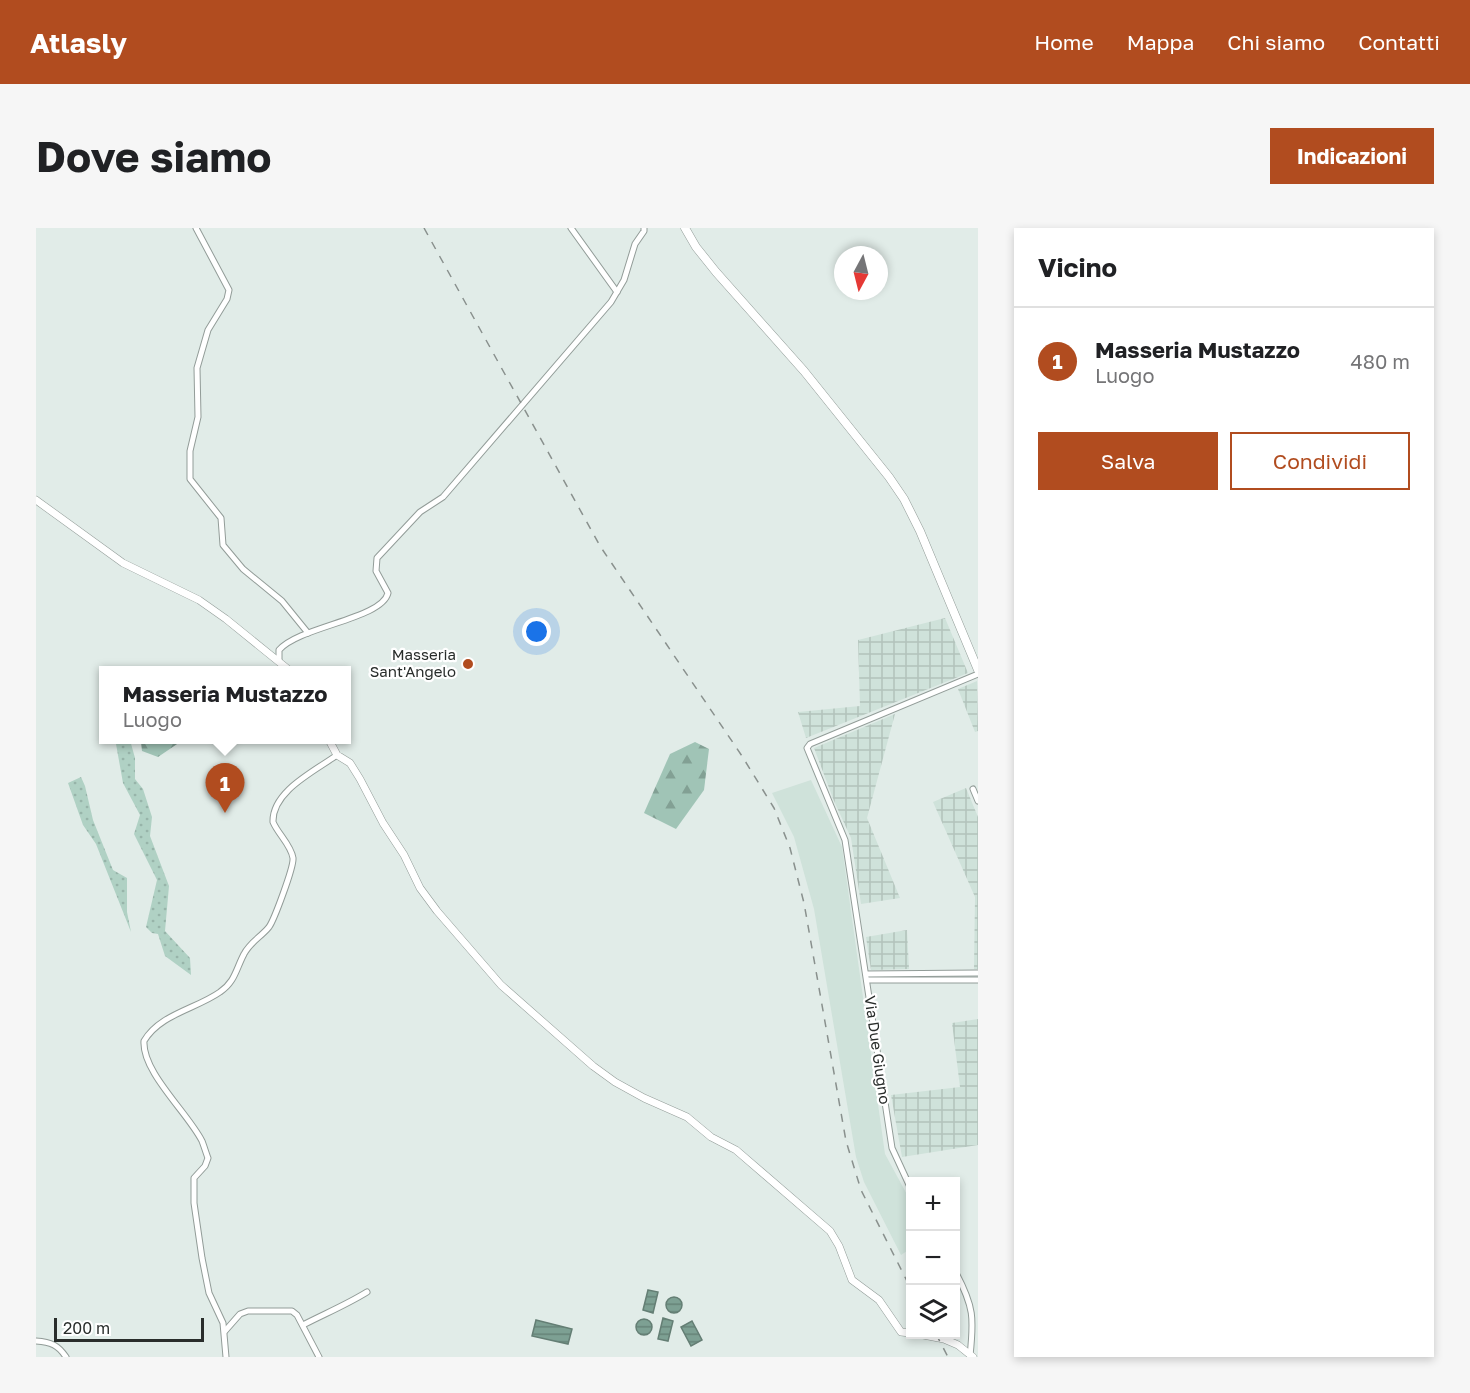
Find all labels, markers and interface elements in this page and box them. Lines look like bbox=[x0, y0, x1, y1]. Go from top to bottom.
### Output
text: Atlasly bbox=[30, 26, 127, 59]
text: Home bbox=[1034, 29, 1094, 55]
text: Mappa bbox=[1127, 29, 1194, 55]
text: Chi siamo bbox=[1227, 29, 1325, 55]
text: Contatti bbox=[1358, 29, 1440, 55]
button: Indicazioni bbox=[1270, 128, 1434, 184]
text: Dove siamo bbox=[36, 131, 271, 181]
north arrow bbox=[834, 246, 888, 300]
text: Vicino bbox=[1038, 252, 1117, 283]
text: Masseria Mustazzo bbox=[1095, 336, 1300, 363]
text: 1 bbox=[1052, 349, 1063, 373]
text: 480 m bbox=[1351, 349, 1410, 373]
text: Luogo bbox=[1095, 363, 1154, 387]
button: Salva bbox=[1038, 432, 1218, 490]
button: Condividi bbox=[1230, 432, 1410, 490]
your location bbox=[522, 617, 551, 646]
place label: Masseria Sant'Angelo bbox=[370, 645, 456, 680]
marker: Masseria Sant'Angelo bbox=[461, 657, 475, 671]
popup bbox=[99, 666, 351, 744]
text: Masseria Mustazzo bbox=[122, 680, 328, 707]
text: Luogo bbox=[122, 707, 182, 731]
pin: 1 bbox=[206, 764, 244, 813]
street label: Via Due Giugno bbox=[861, 994, 895, 1105]
map controls bbox=[906, 1177, 960, 1339]
button: + bbox=[906, 1177, 960, 1231]
button: − bbox=[906, 1231, 960, 1285]
button: layers bbox=[906, 1285, 960, 1339]
scale bar bbox=[54, 1315, 204, 1342]
text: 200 m bbox=[63, 1318, 110, 1338]

